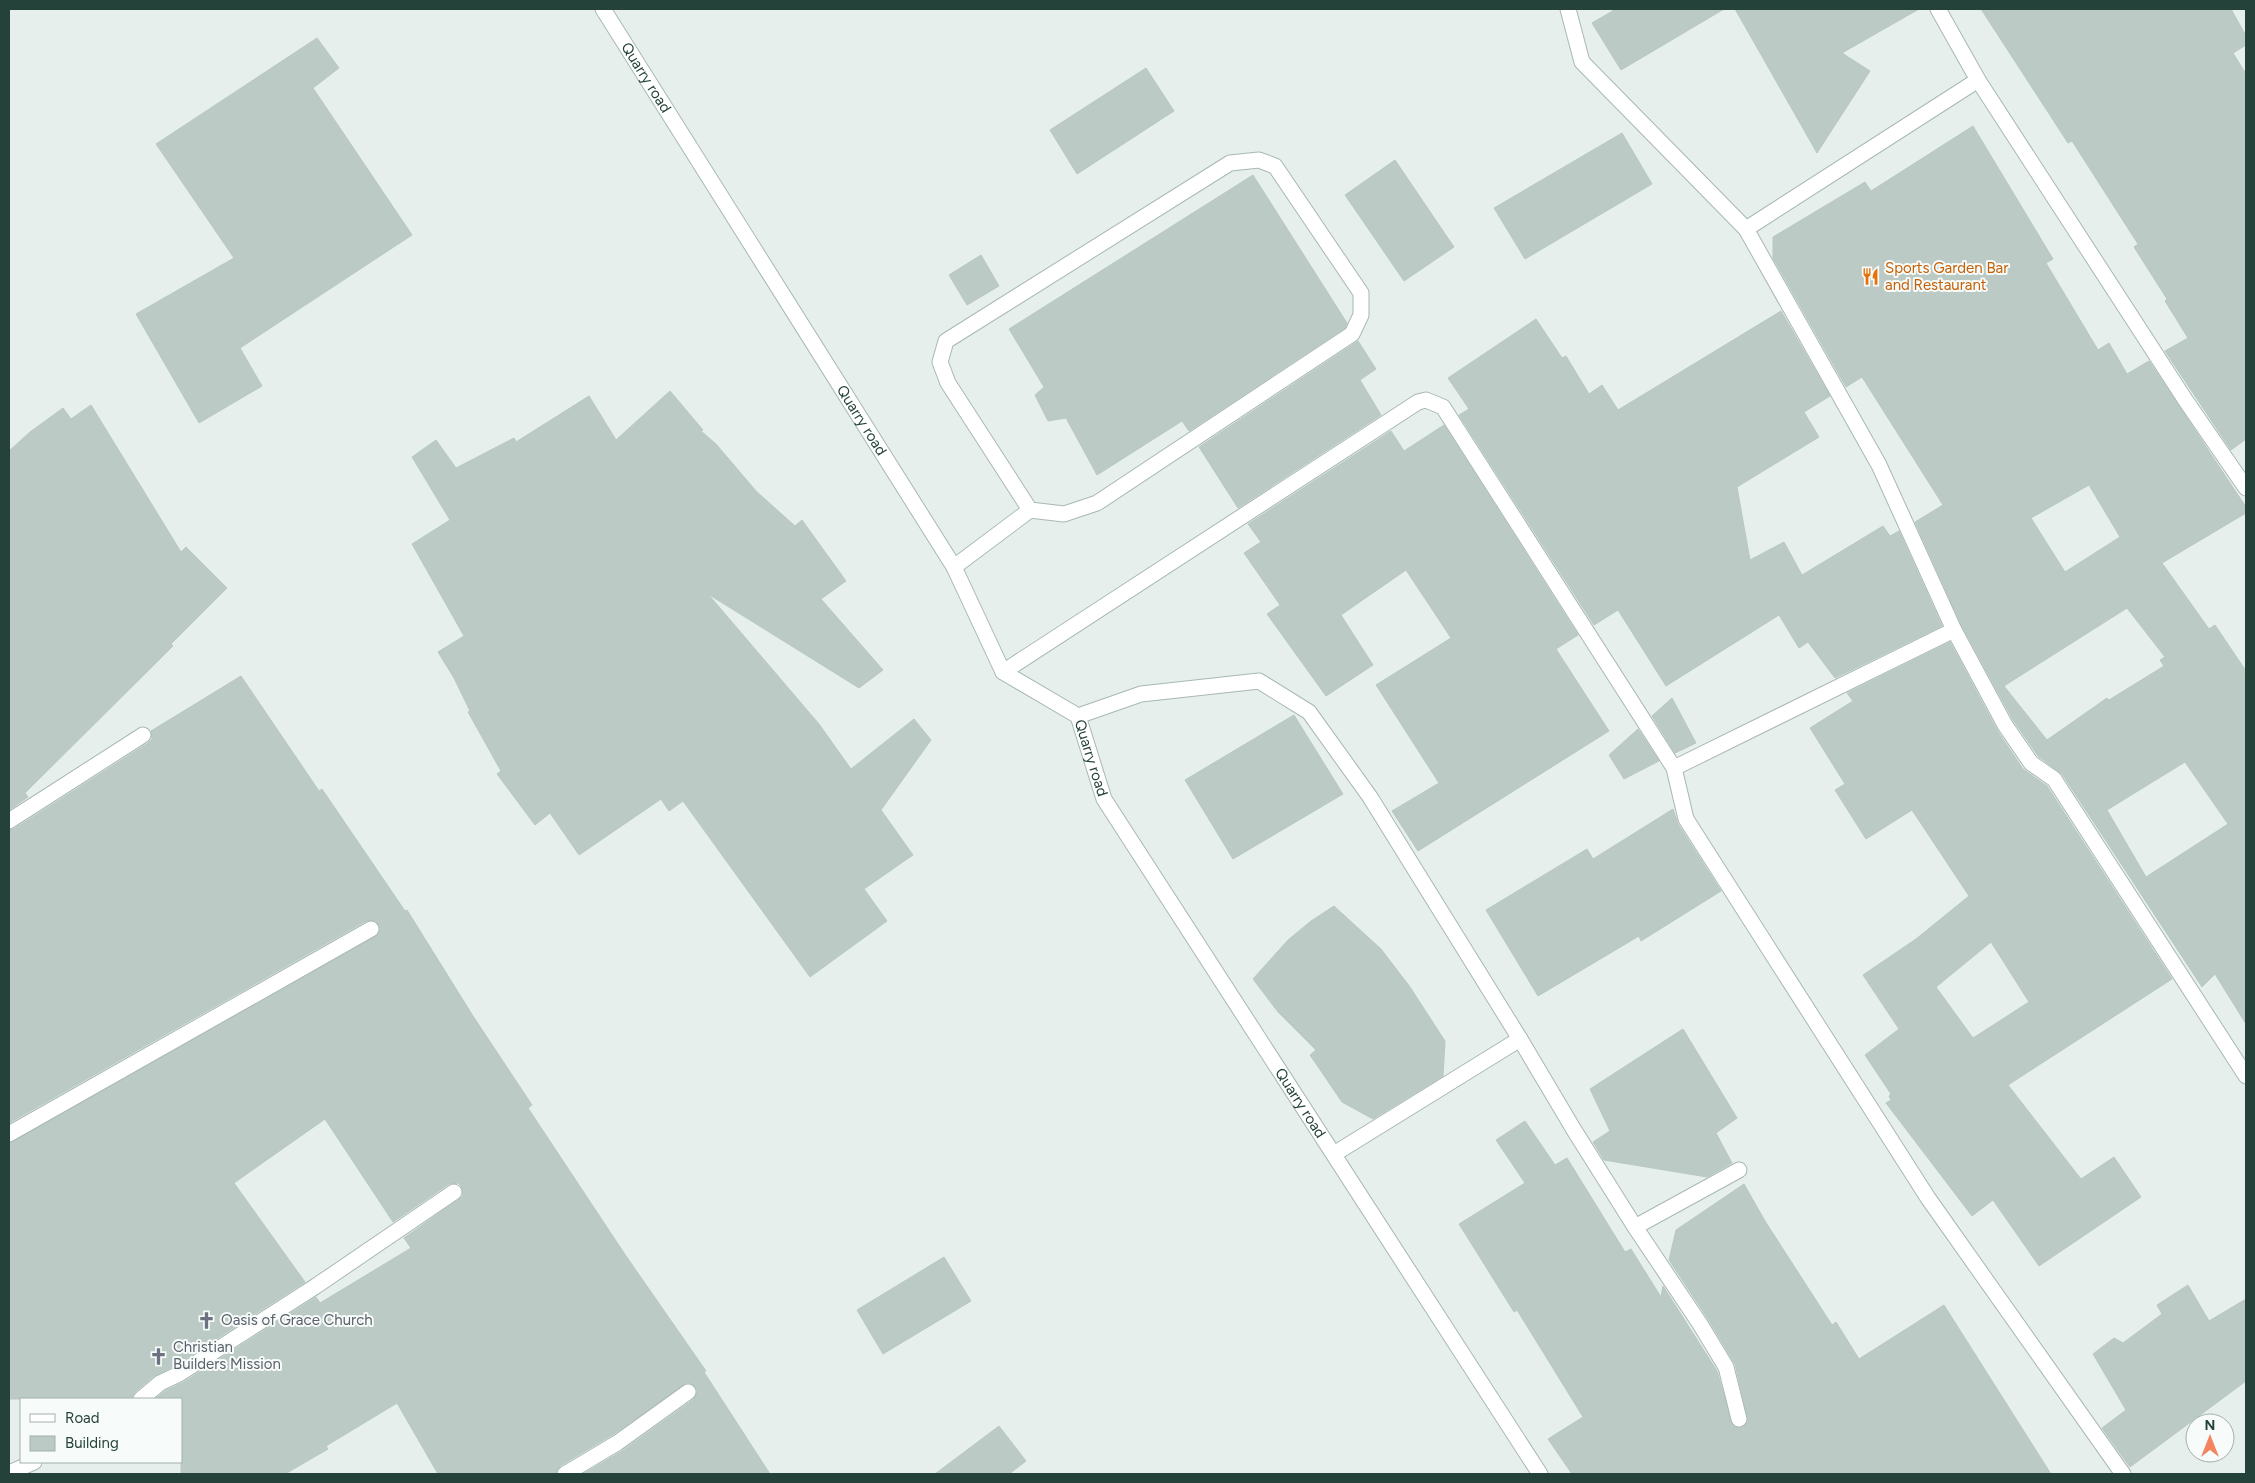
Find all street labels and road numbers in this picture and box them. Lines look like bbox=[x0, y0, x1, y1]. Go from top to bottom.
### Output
street label: Quarry road bbox=[617, 39, 675, 116]
street label: Quarry road bbox=[833, 382, 891, 459]
street label: Quarry road bbox=[1071, 717, 1112, 799]
street label: Quarry road bbox=[1271, 1065, 1330, 1141]

